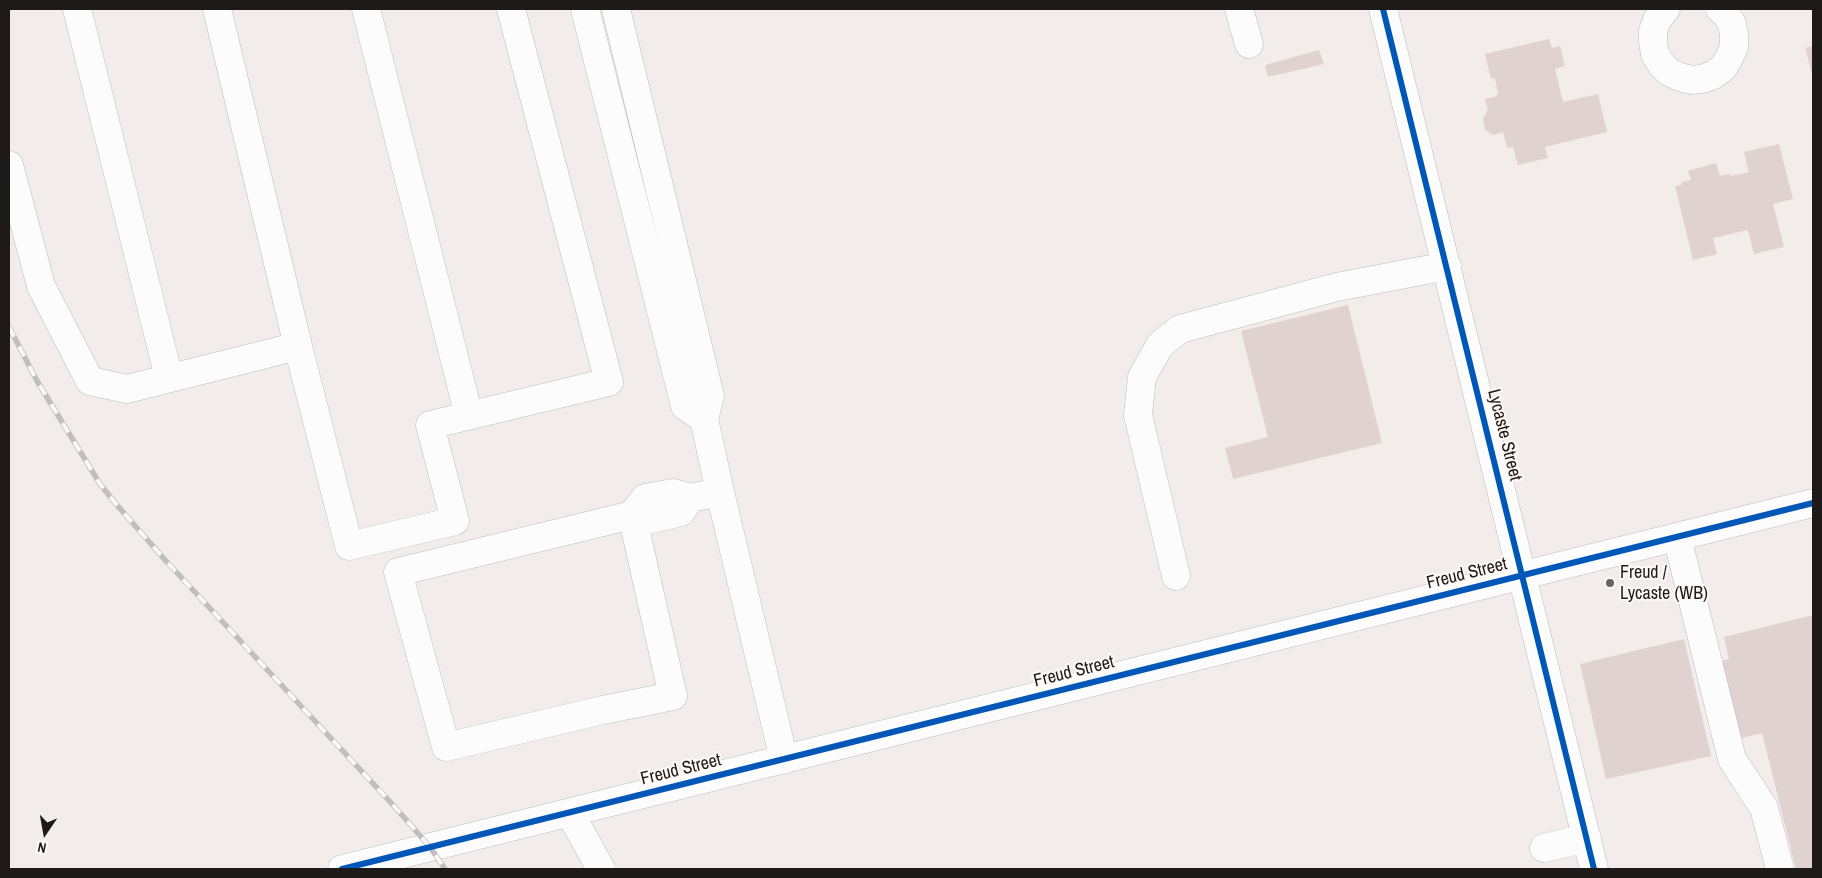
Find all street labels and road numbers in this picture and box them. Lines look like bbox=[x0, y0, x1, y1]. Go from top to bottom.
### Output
street label: Lycaste Street bbox=[1482, 387, 1526, 483]
street label: Freud Street bbox=[1425, 554, 1509, 594]
street label: Freud Street bbox=[1032, 652, 1116, 692]
street label: Freud Street bbox=[639, 750, 723, 790]

